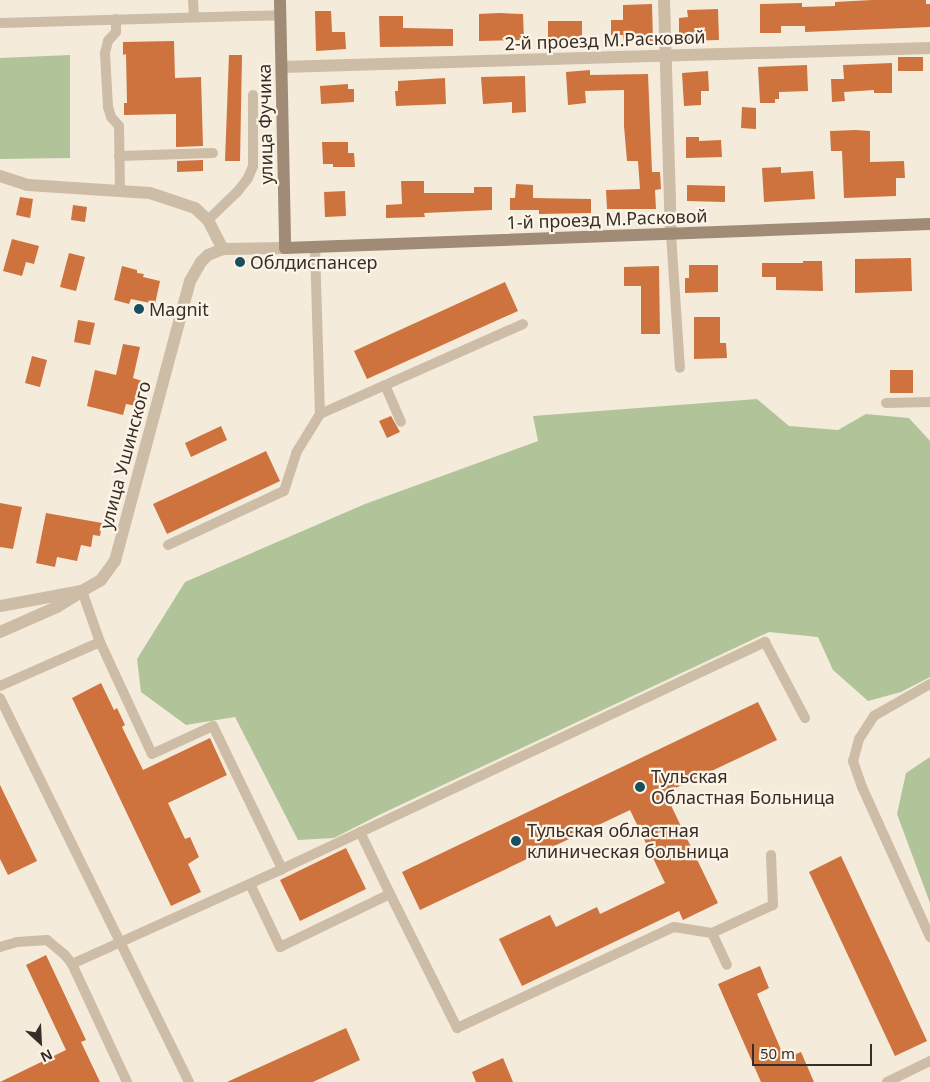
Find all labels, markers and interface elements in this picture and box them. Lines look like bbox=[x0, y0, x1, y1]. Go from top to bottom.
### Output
street label: 2-й проезд М.Расковой bbox=[504, 26, 706, 54]
street label: улица Фучика bbox=[253, 64, 277, 184]
street label: 1-й проезд М.Расковой bbox=[506, 205, 708, 233]
place label: Облдиспансер bbox=[250, 251, 378, 273]
marker: Облдиспансер bbox=[234, 256, 246, 268]
place label: Magnit bbox=[149, 298, 209, 320]
marker: Magnit bbox=[133, 303, 145, 315]
street label: улица Ушинского bbox=[95, 379, 155, 531]
place label: Тульская Областная Больница bbox=[651, 766, 835, 809]
marker: Тульская Областная Больница bbox=[633, 780, 647, 794]
place label: Тульская областная клиническая больница bbox=[527, 820, 729, 862]
marker: Тульская областная клиническая больница bbox=[509, 834, 523, 848]
north arrow bbox=[15, 1017, 65, 1067]
scale bar bbox=[755, 1034, 875, 1066]
text: 50 m bbox=[760, 1043, 795, 1063]
text: N bbox=[37, 1045, 56, 1067]

